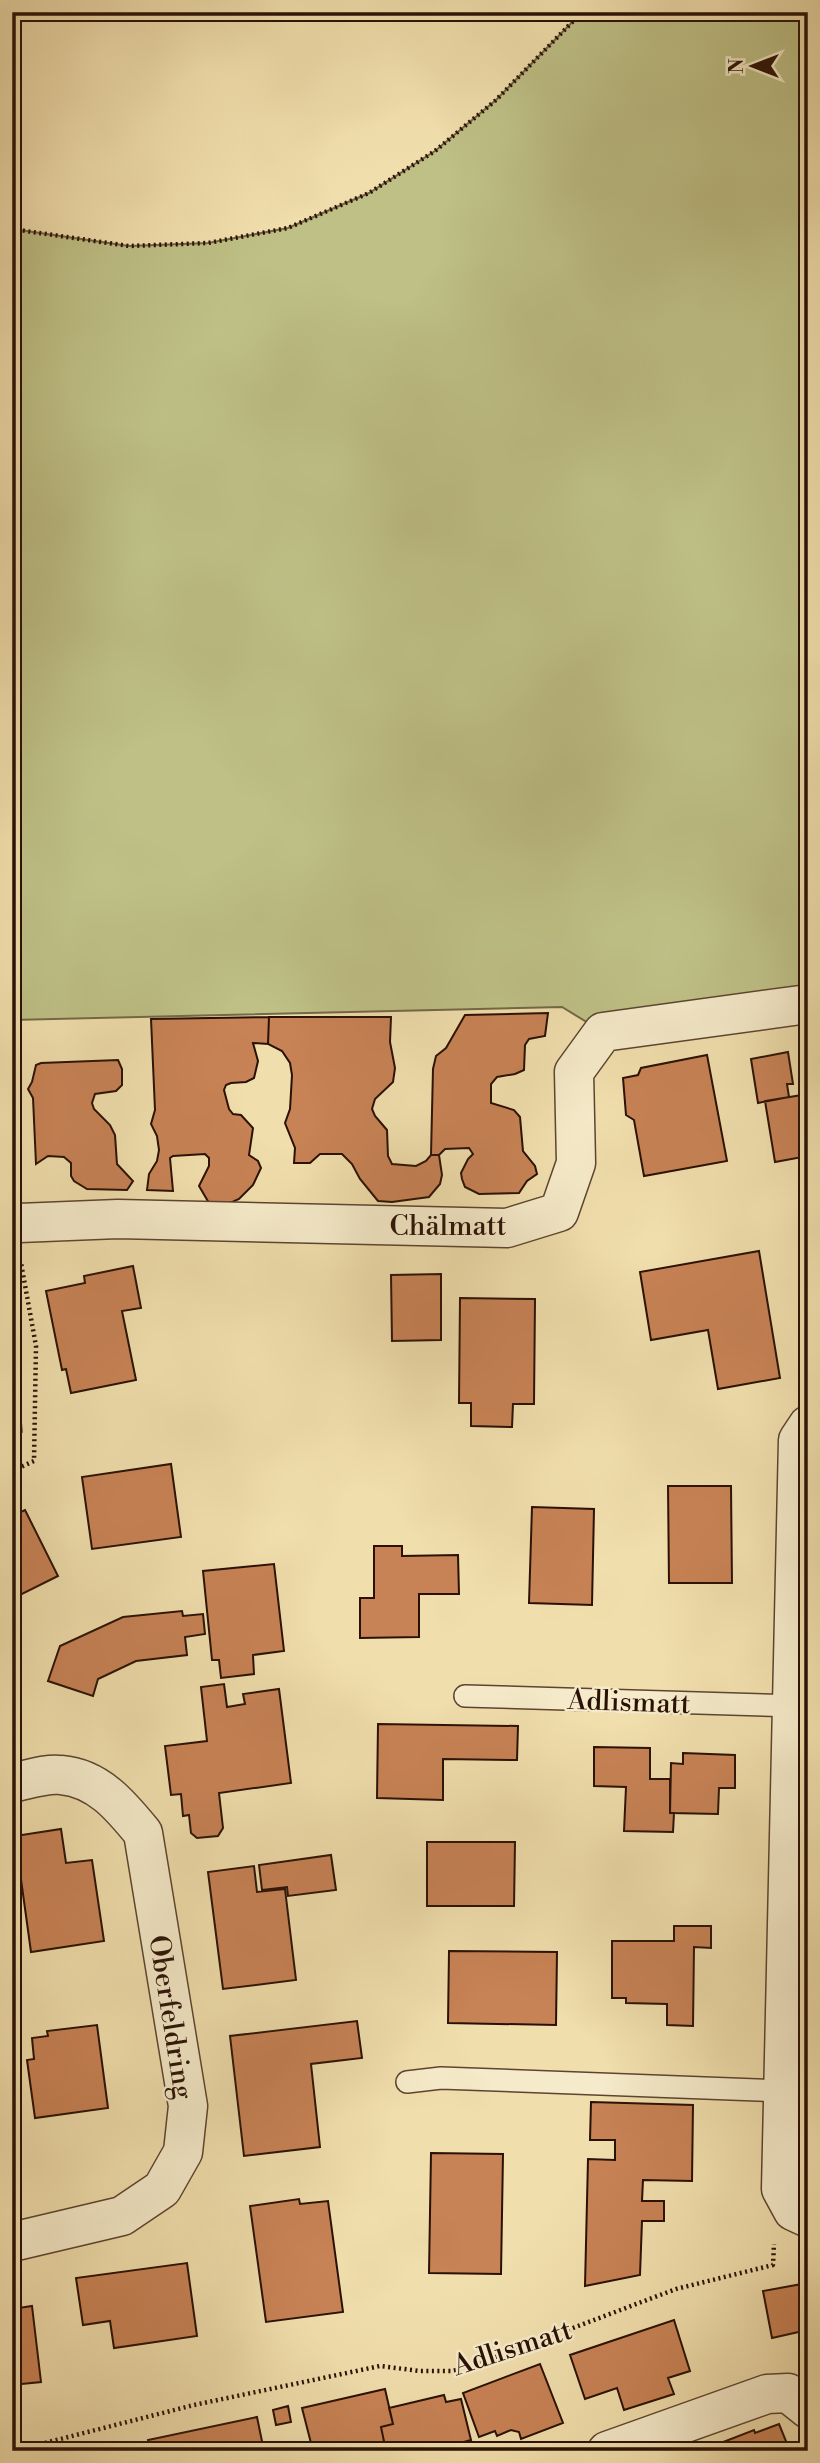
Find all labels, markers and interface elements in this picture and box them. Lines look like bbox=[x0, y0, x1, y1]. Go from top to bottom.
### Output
north arrow bbox=[718, 32, 788, 102]
text: N bbox=[725, 58, 749, 74]
street label: Chälmatt bbox=[390, 1209, 507, 1244]
street label: Adlismatt bbox=[566, 1683, 691, 1722]
street label: Oberfeldring bbox=[140, 1933, 201, 2102]
street label: Adlismatt bbox=[448, 2313, 576, 2384]

